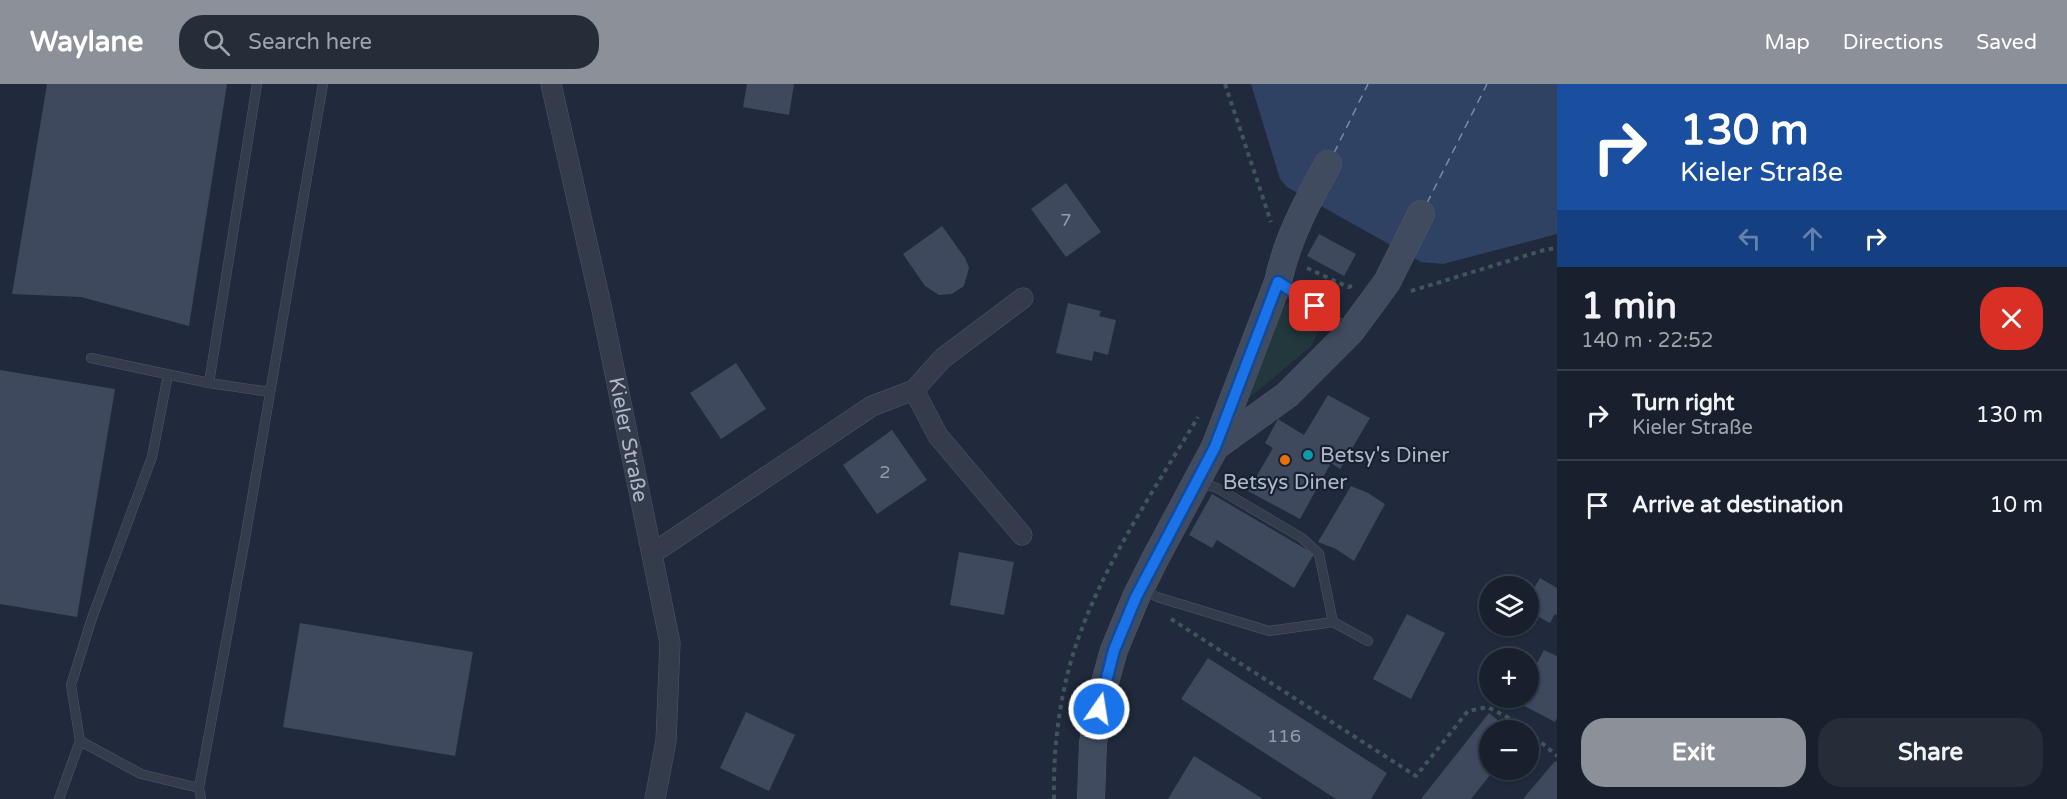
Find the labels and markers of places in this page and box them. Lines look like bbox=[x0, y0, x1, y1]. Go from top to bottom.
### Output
pin bbox=[1289, 280, 1340, 331]
place label: Betsy's Diner bbox=[1320, 443, 1449, 468]
marker: Betsy's Diner bbox=[1301, 448, 1315, 462]
marker: Betsys Diner bbox=[1278, 453, 1292, 467]
place label: Betsys Diner bbox=[1223, 470, 1347, 495]

